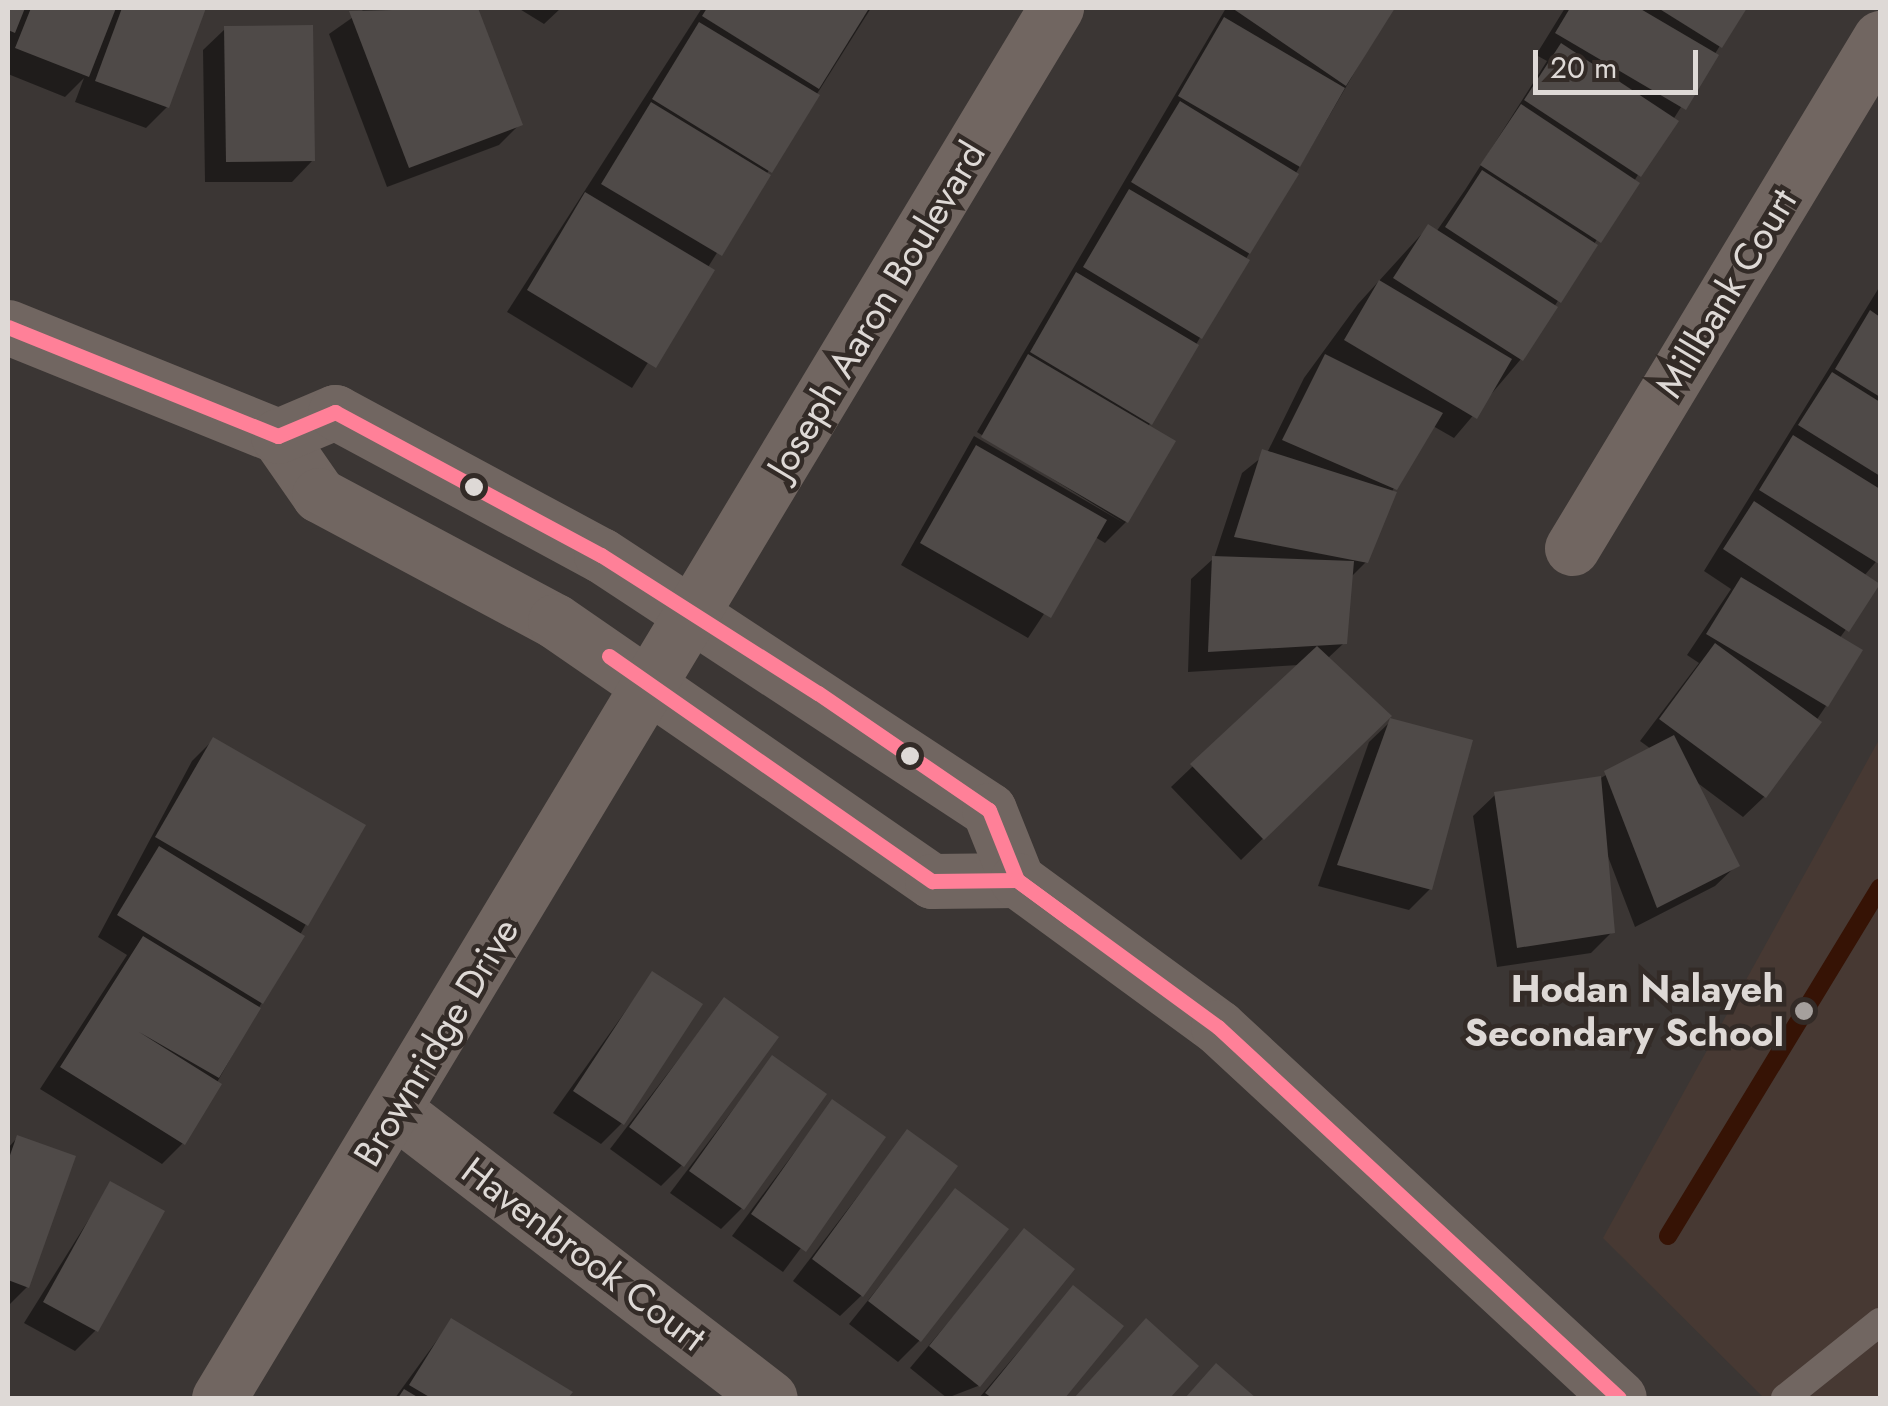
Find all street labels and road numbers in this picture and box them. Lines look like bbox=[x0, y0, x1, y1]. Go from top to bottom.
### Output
street label: Joseph Aaron Boulevard bbox=[757, 133, 995, 487]
street label: Millbank Court bbox=[1646, 181, 1806, 405]
street label: Brownridge Drive bbox=[344, 910, 528, 1174]
street label: Havenbrook Court bbox=[453, 1147, 715, 1361]

